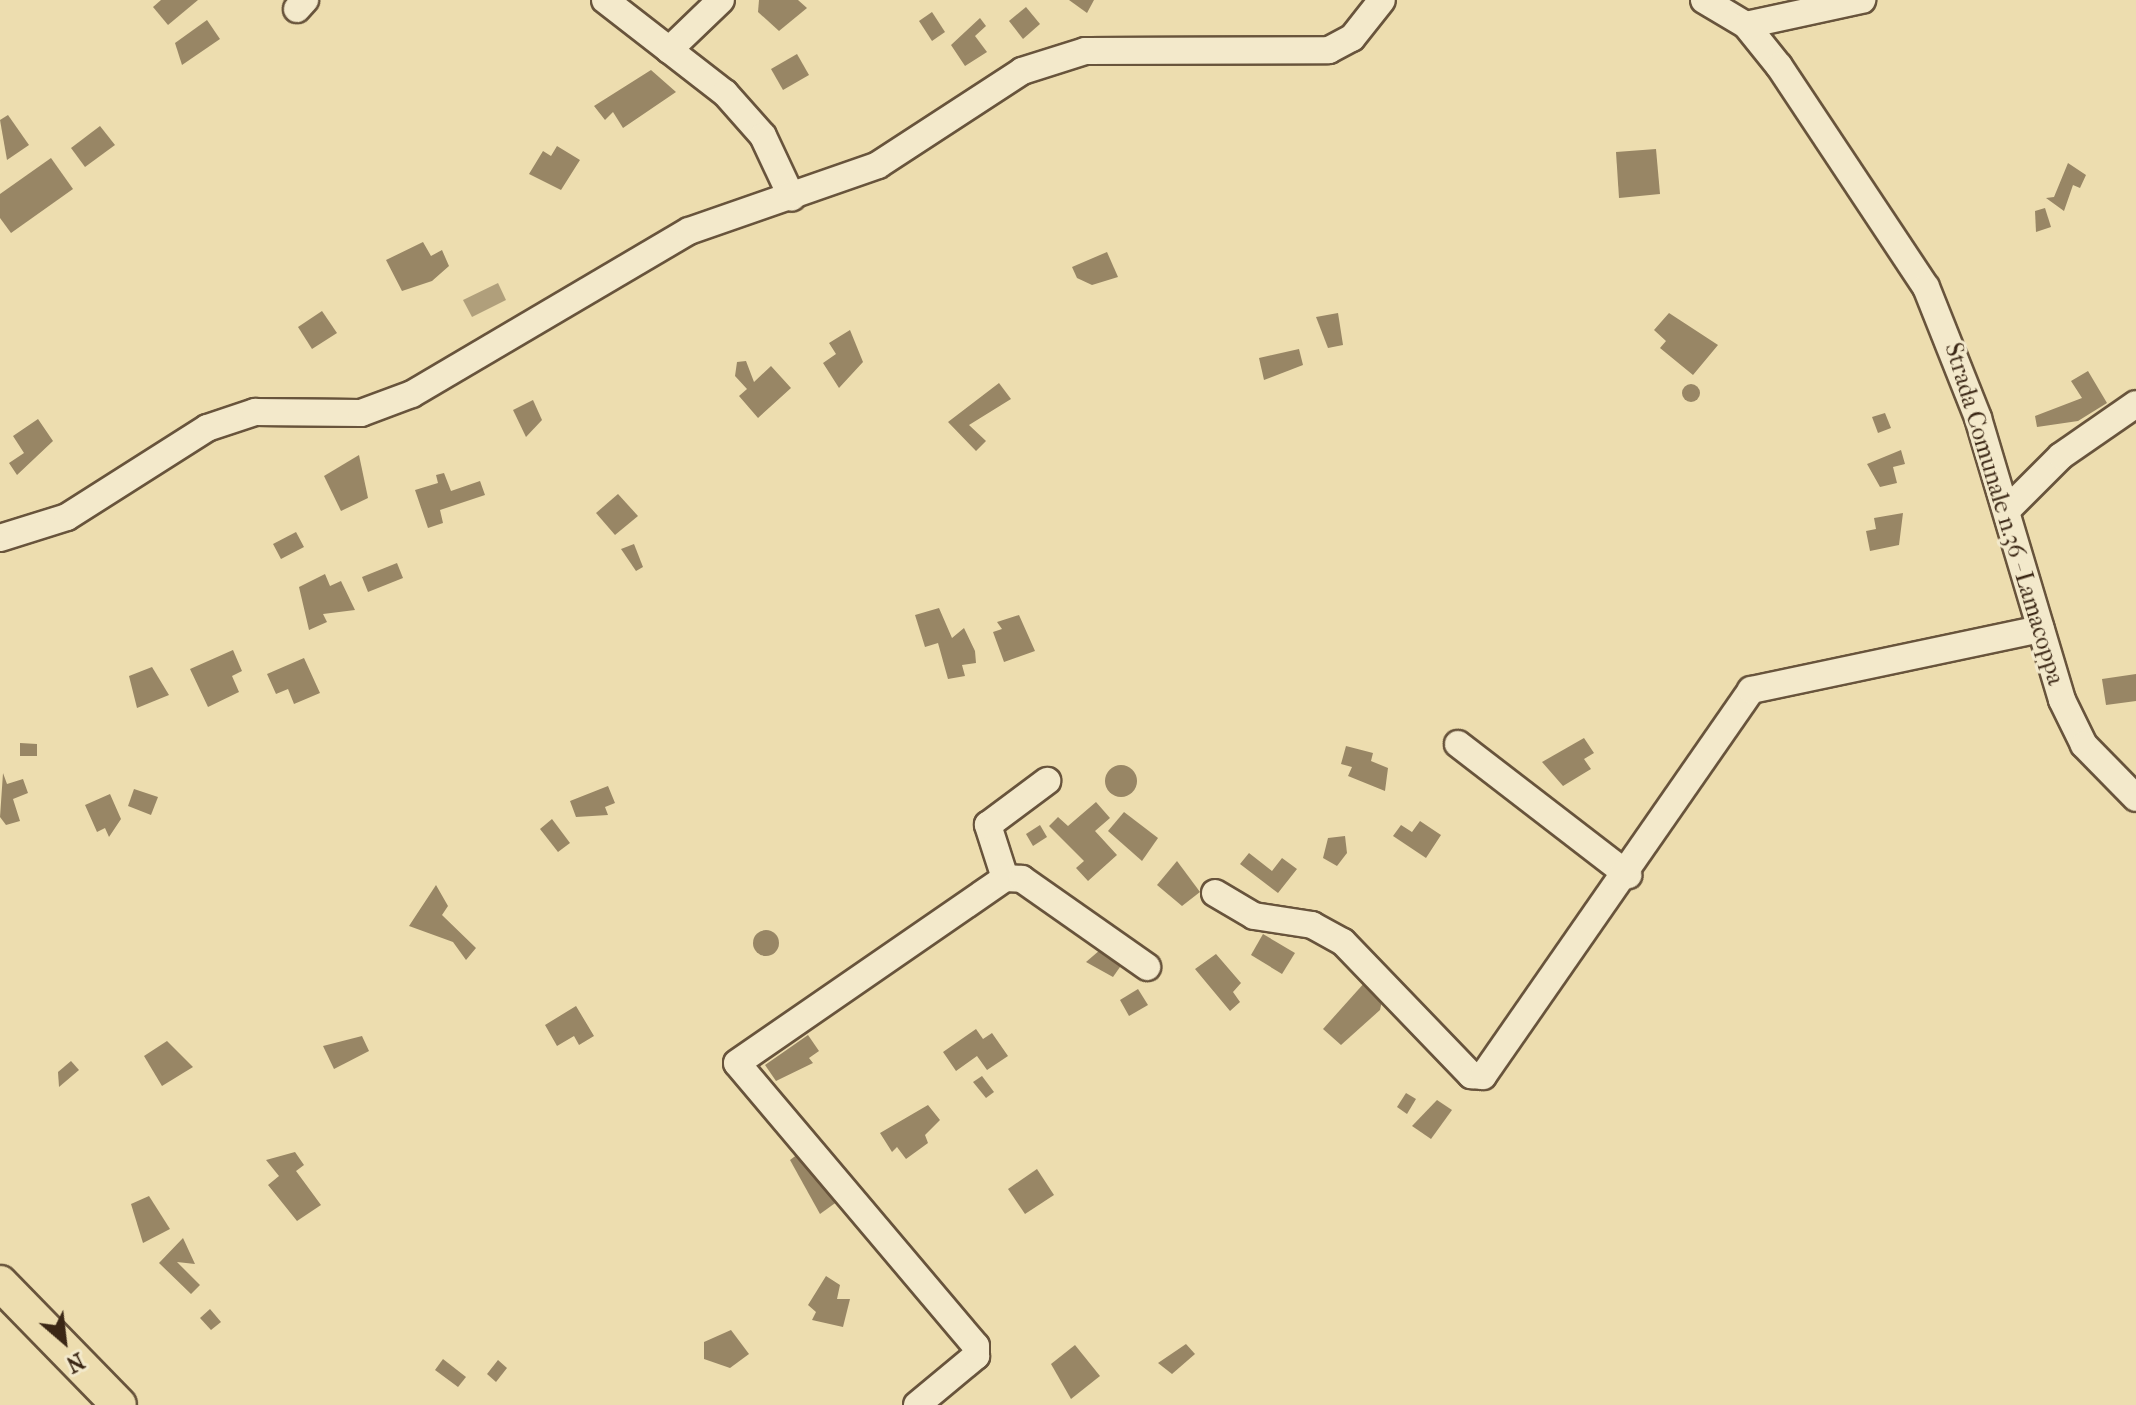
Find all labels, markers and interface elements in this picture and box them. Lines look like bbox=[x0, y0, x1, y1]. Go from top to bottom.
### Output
street label: Strada Comunale n.36 - Lamacoppa bbox=[1938, 340, 2070, 688]
north arrow bbox=[24, 1301, 104, 1381]
text: N bbox=[62, 1347, 89, 1378]

